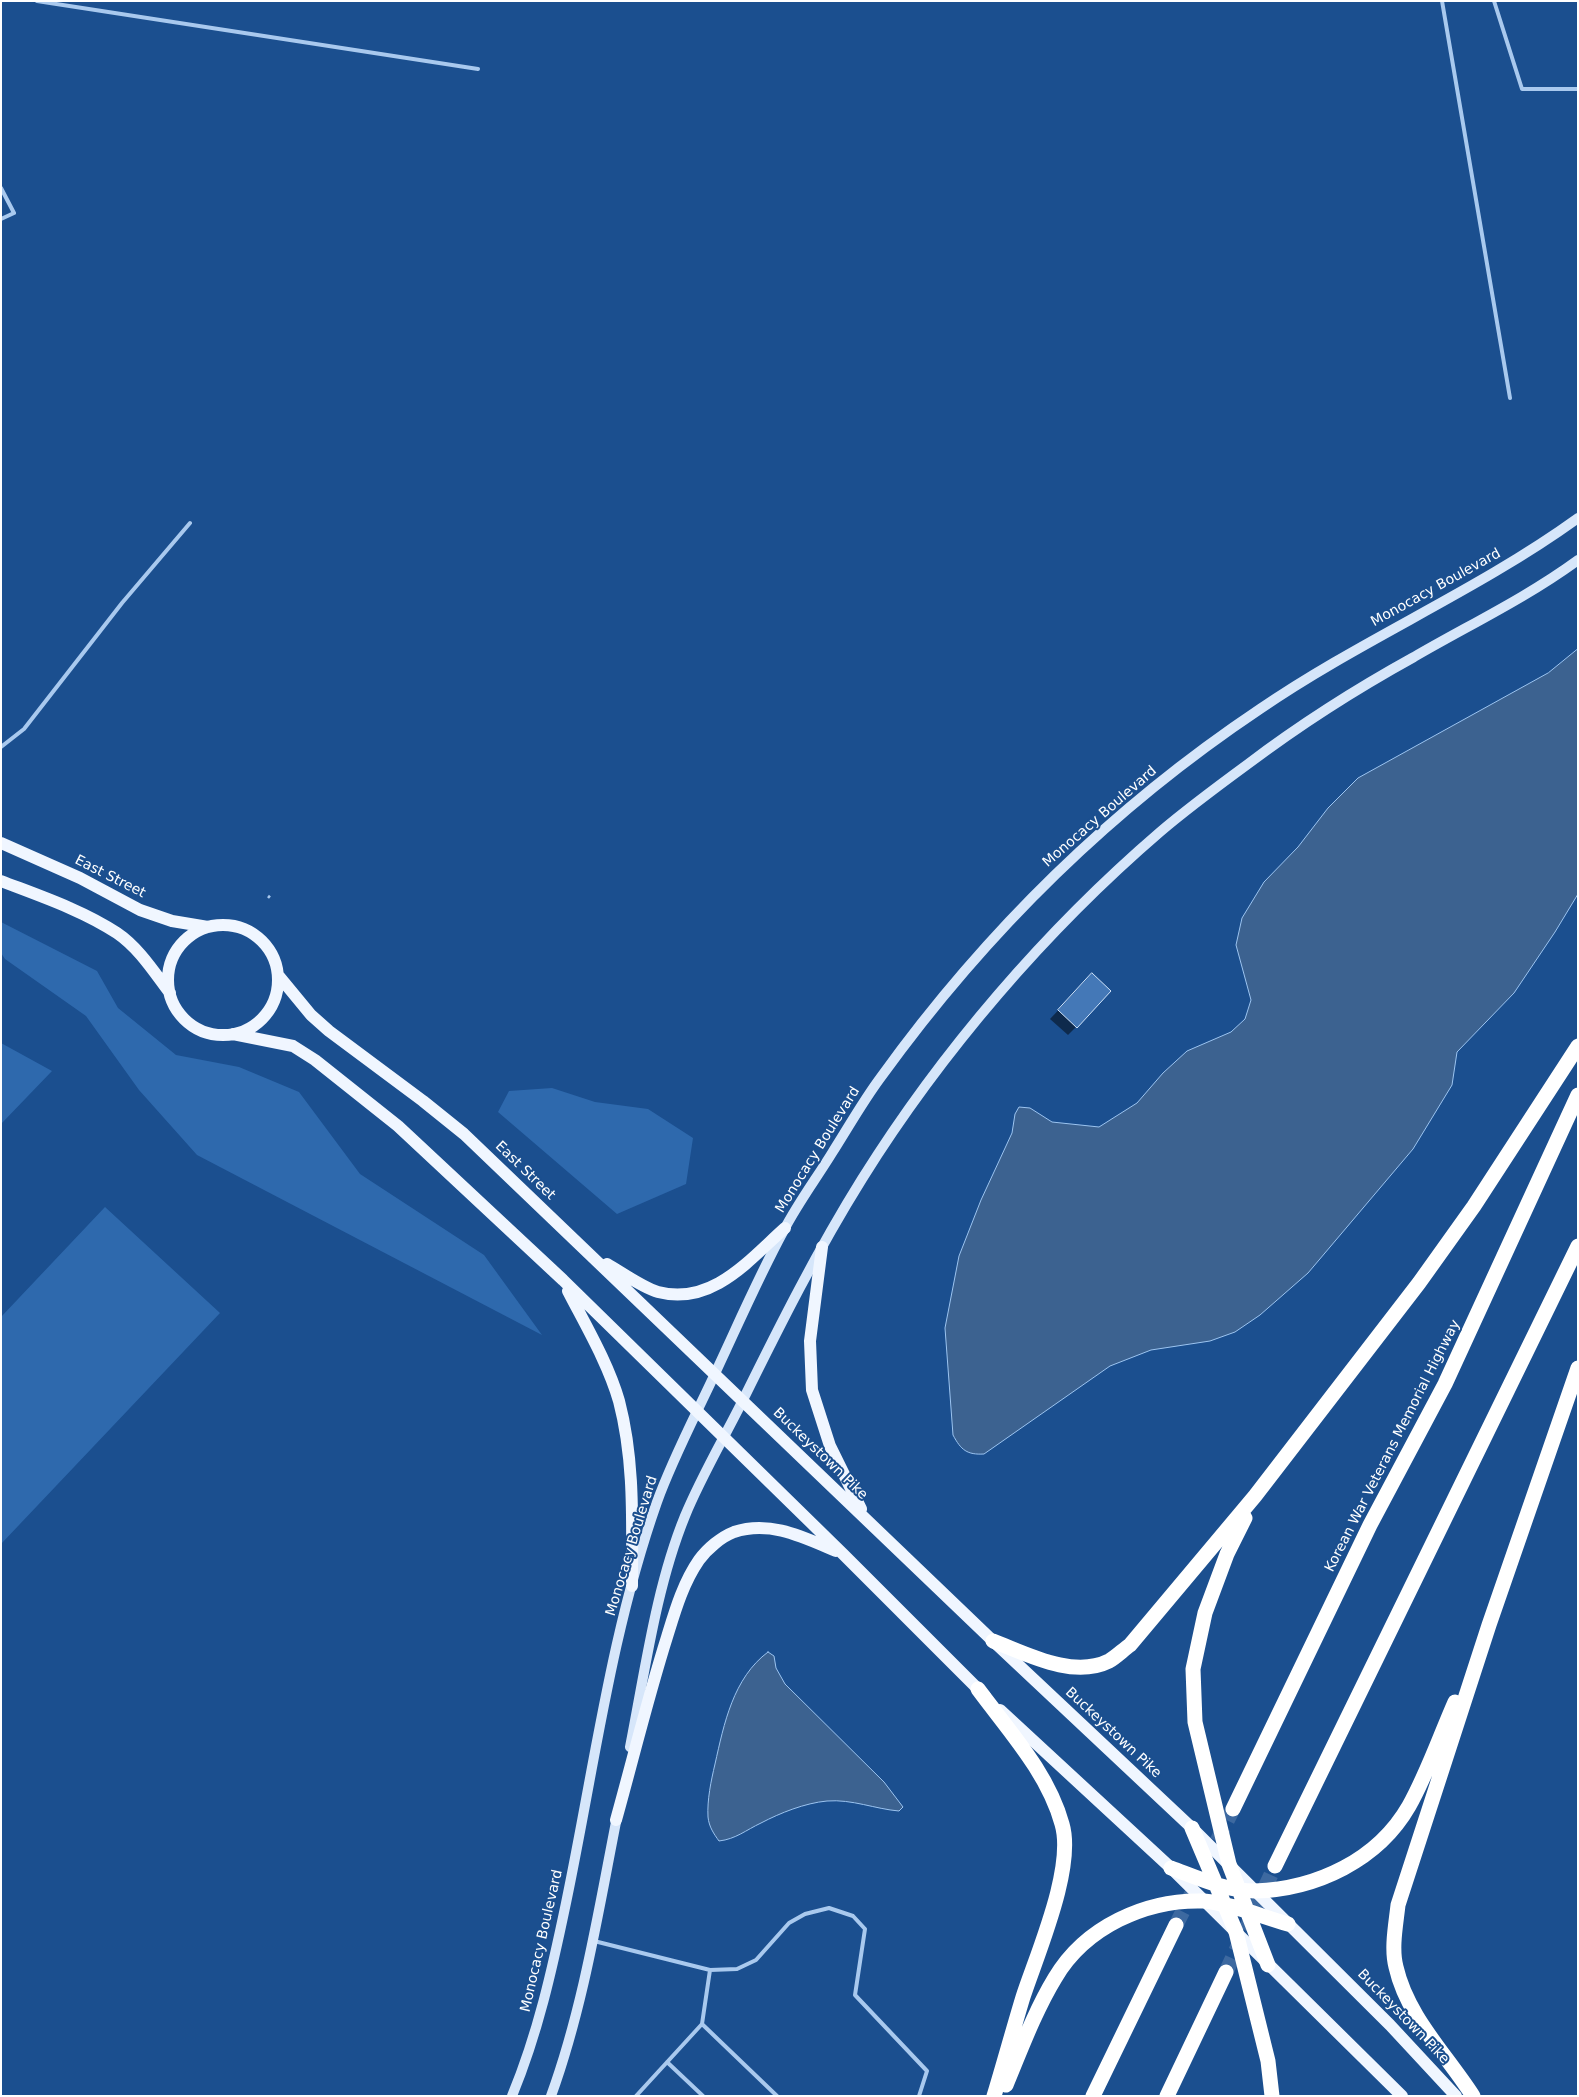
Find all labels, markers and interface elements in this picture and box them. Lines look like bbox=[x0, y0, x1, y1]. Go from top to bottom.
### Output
street label: Monocacy Boulevard bbox=[1368, 545, 1504, 631]
street label: Monocacy Boulevard bbox=[1040, 763, 1160, 871]
street label: East Street bbox=[72, 852, 148, 902]
street label: Monocacy Boulevard bbox=[772, 1084, 864, 1216]
street label: East Street bbox=[491, 1138, 559, 1204]
street label: Korean War Veterans Memorial Highway bbox=[1322, 1317, 1464, 1575]
street label: Buckeystown Pike bbox=[769, 1405, 871, 1503]
street label: Monocacy Boulevard bbox=[603, 1474, 661, 1618]
street label: Buckeystown Pike bbox=[1062, 1684, 1164, 1782]
street label: Monocacy Boulevard bbox=[517, 1868, 567, 2014]
street label: Buckeystown Pike bbox=[1354, 1966, 1452, 2068]

